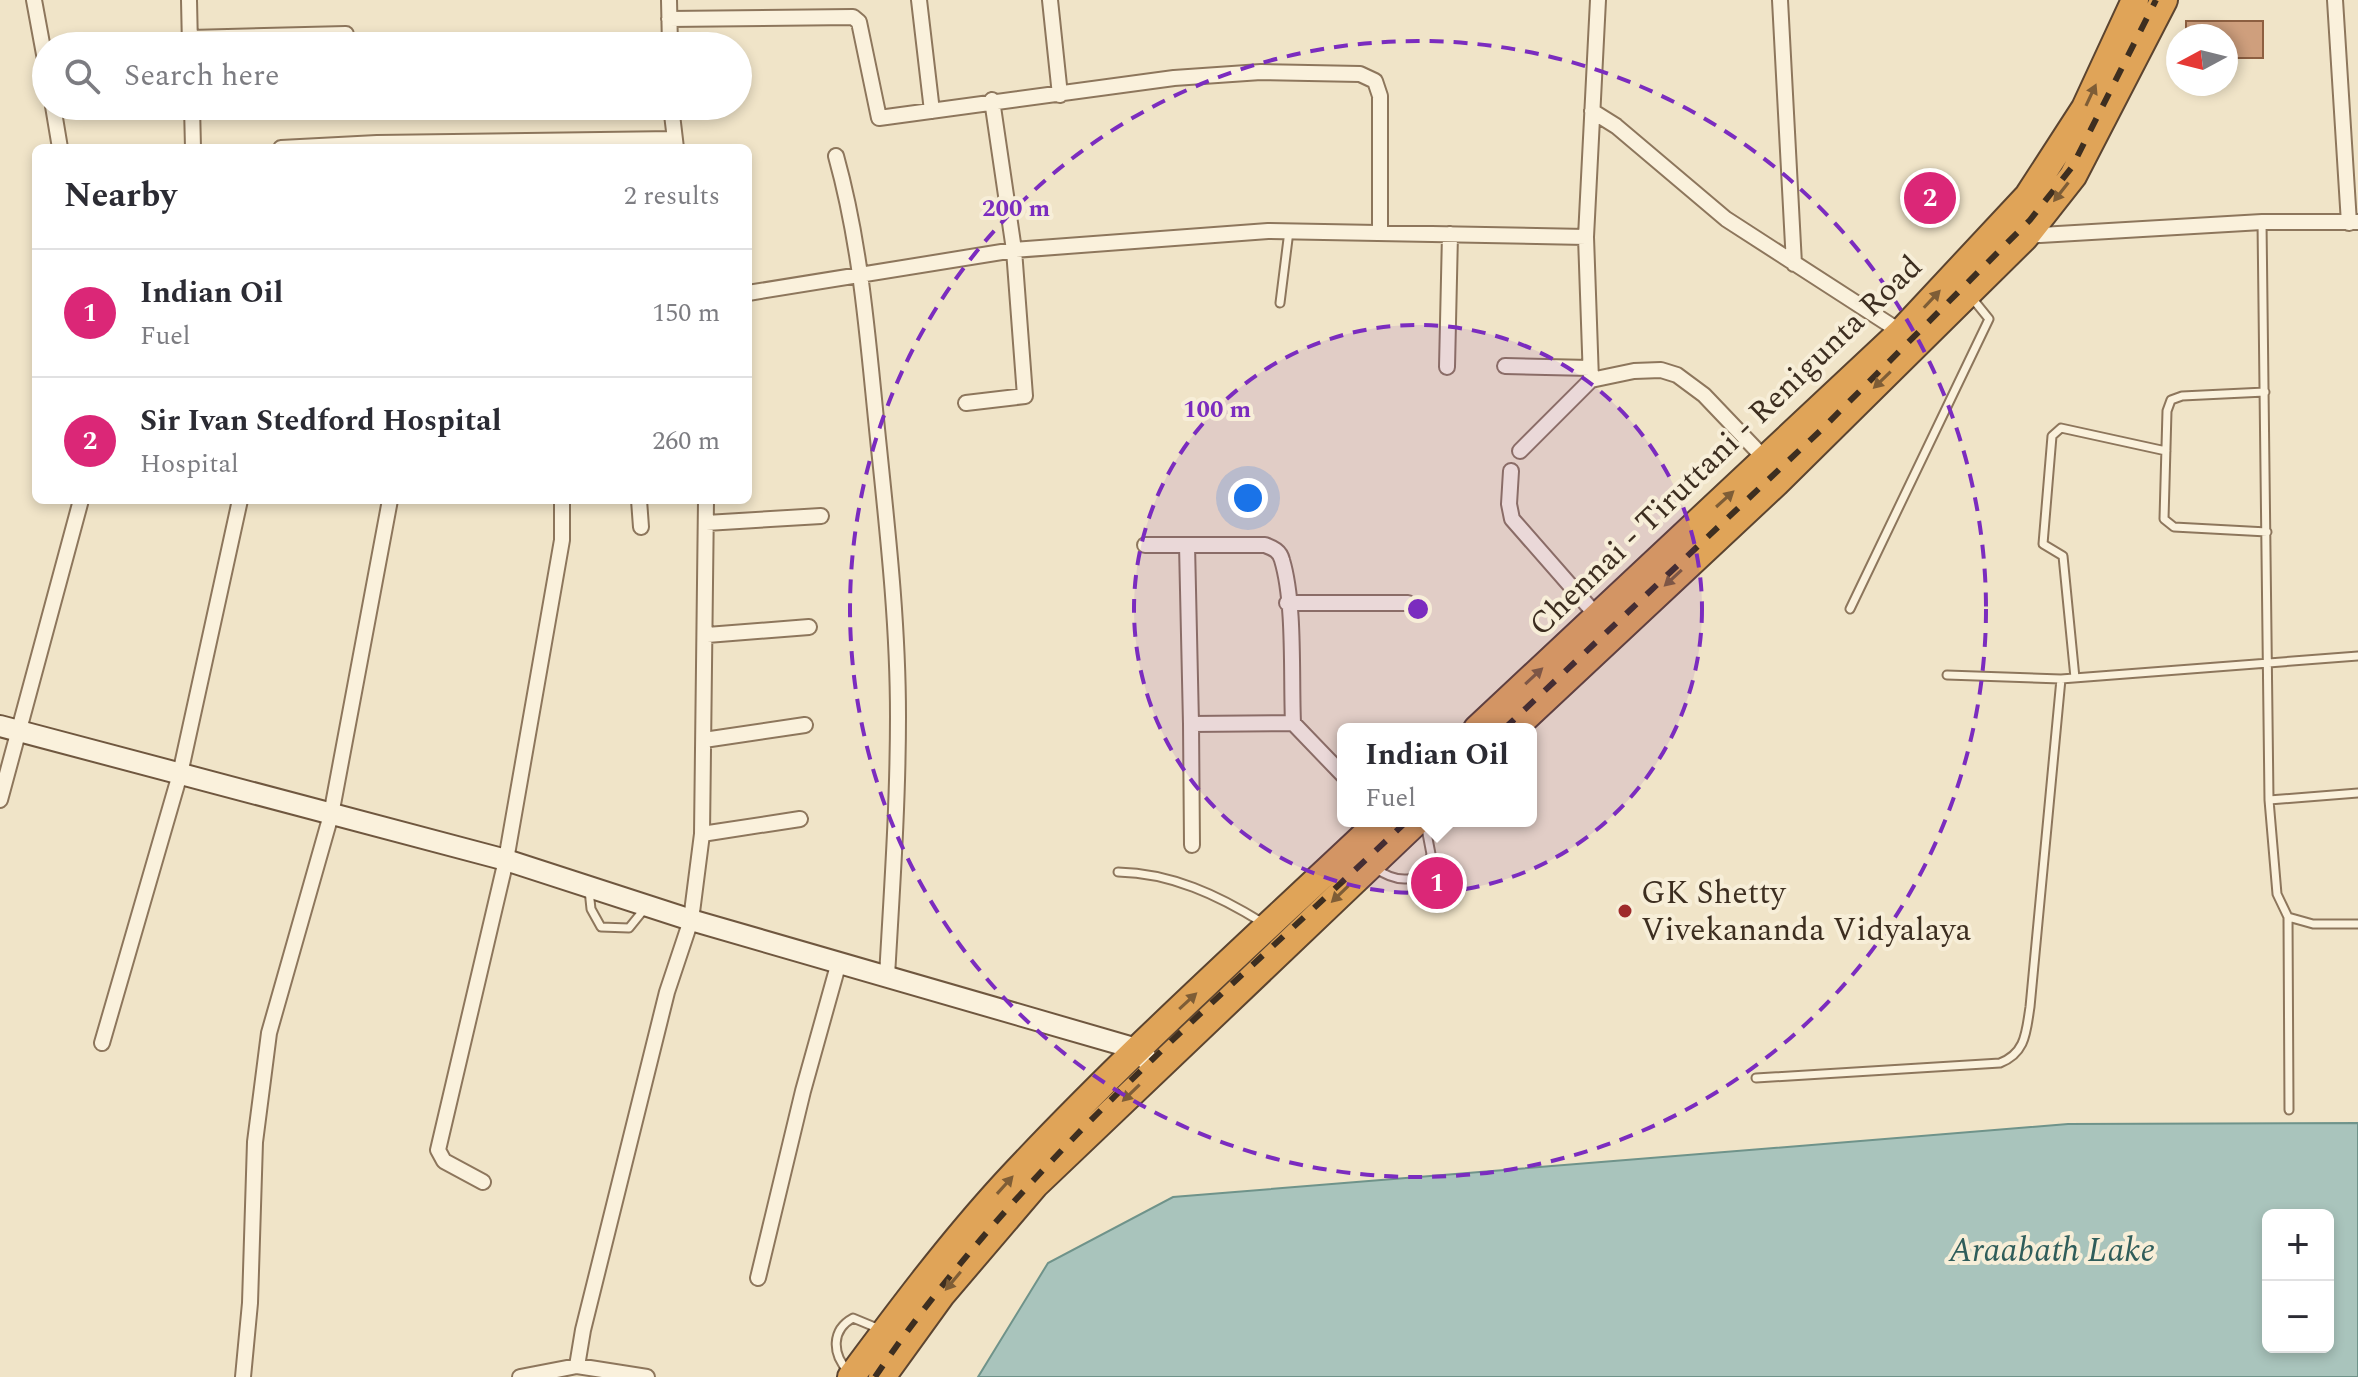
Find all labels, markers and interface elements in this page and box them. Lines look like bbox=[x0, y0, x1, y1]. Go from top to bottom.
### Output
north arrow bbox=[2166, 24, 2238, 96]
search box bbox=[32, 32, 752, 120]
text: Search here bbox=[124, 53, 280, 99]
icon: search bbox=[60, 54, 104, 98]
one-way arrow bbox=[2084, 83, 2098, 107]
pin: 2 bbox=[1904, 168, 1956, 228]
text: Nearby bbox=[64, 170, 177, 222]
text: 2 results bbox=[624, 176, 720, 216]
one-way arrow bbox=[2053, 182, 2069, 202]
text: 200 m bbox=[982, 191, 1050, 227]
street label: Chennai - Tiruttani - Renigunta Road bbox=[1518, 244, 1934, 648]
text: Indian Oil bbox=[140, 270, 283, 316]
one-way arrow bbox=[1923, 290, 1941, 309]
text: 1 bbox=[83, 293, 97, 333]
text: 150 m bbox=[652, 293, 720, 333]
text: Fuel bbox=[140, 316, 191, 356]
one-way arrow bbox=[1873, 371, 1892, 389]
text: 100 m bbox=[1183, 392, 1251, 428]
text: Sir Ivan Stedford Hospital bbox=[140, 398, 501, 444]
text: 2 bbox=[83, 421, 97, 461]
text: 260 m bbox=[652, 421, 720, 461]
text: Hospital bbox=[140, 444, 239, 484]
your location bbox=[1228, 478, 1268, 518]
one-way arrow bbox=[1715, 491, 1734, 509]
one-way arrow bbox=[1664, 569, 1683, 587]
centre of rings bbox=[1404, 595, 1432, 623]
one-way arrow bbox=[1524, 667, 1543, 685]
popup bbox=[1337, 723, 1537, 827]
text: Indian Oil bbox=[1365, 732, 1509, 778]
text: Fuel bbox=[1365, 778, 1416, 818]
pin: 1 bbox=[1411, 853, 1463, 913]
place label: GK Shetty Vivekananda Vidyalaya bbox=[1641, 869, 1972, 955]
one-way arrow bbox=[1331, 884, 1350, 903]
marker: GK Shetty Vivekananda Vidyalaya bbox=[1616, 902, 1634, 920]
one-way arrow bbox=[1178, 993, 1197, 1011]
one-way arrow bbox=[1122, 1083, 1141, 1101]
one-way arrow bbox=[995, 1176, 1013, 1195]
map controls bbox=[2262, 1209, 2334, 1353]
button: + bbox=[2262, 1209, 2334, 1281]
water label: Araabath Lake bbox=[1948, 1225, 2155, 1277]
one-way arrow bbox=[945, 1271, 962, 1291]
button: − bbox=[2262, 1281, 2334, 1353]

